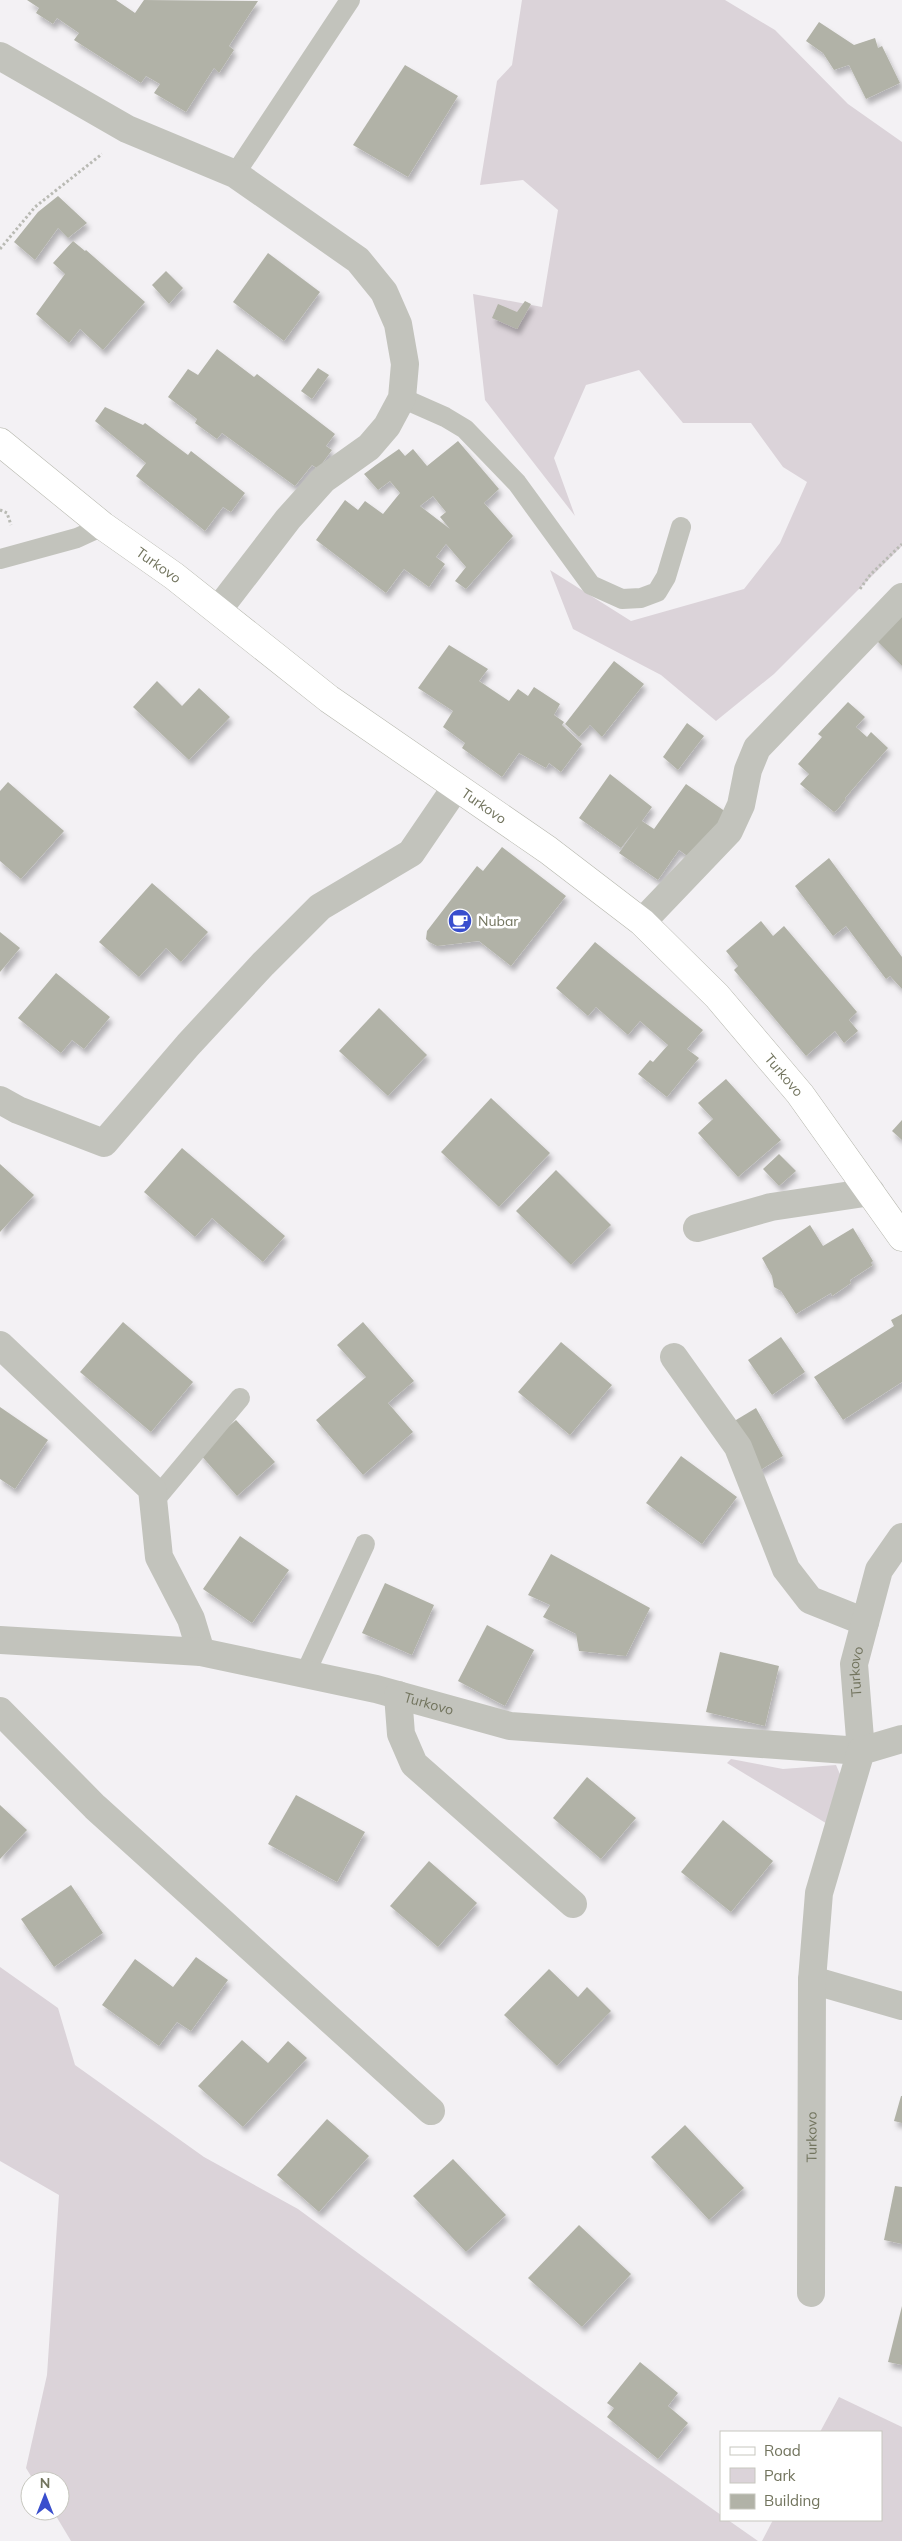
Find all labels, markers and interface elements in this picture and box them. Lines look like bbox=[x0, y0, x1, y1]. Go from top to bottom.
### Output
street label: Turkovo bbox=[133, 543, 185, 587]
street label: Turkovo bbox=[458, 784, 510, 828]
cafe icon: Nubar bbox=[447, 908, 473, 934]
place label: Nubar bbox=[478, 912, 519, 930]
street label: Turkovo bbox=[761, 1050, 807, 1100]
street label: Turkovo bbox=[845, 1644, 867, 1697]
street label: Turkovo bbox=[402, 1688, 456, 1719]
street label: Turkovo bbox=[802, 2112, 821, 2162]
legend bbox=[720, 2431, 882, 2521]
text: Road bbox=[764, 2441, 801, 2460]
text: Park bbox=[764, 2466, 796, 2485]
north arrow bbox=[20, 2471, 70, 2521]
text: N bbox=[40, 2474, 50, 2492]
text: Building bbox=[764, 2491, 820, 2510]

